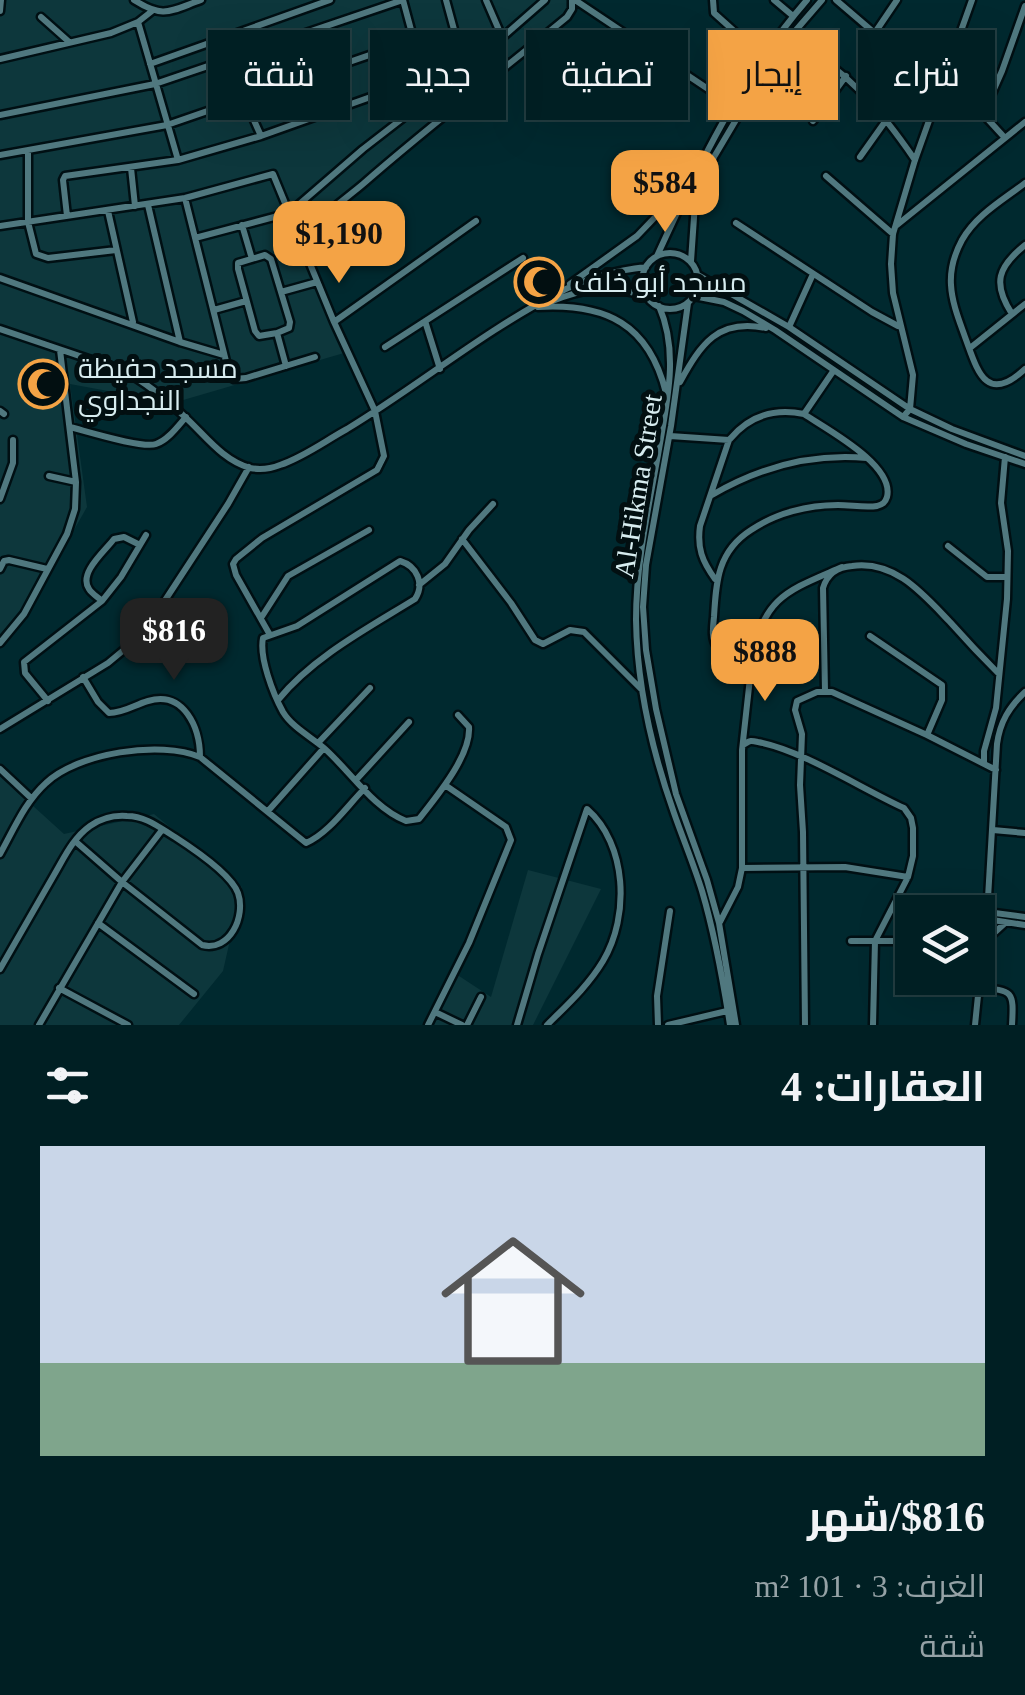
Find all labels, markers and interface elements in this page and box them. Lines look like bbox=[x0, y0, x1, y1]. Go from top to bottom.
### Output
chip: شقة bbox=[208, 30, 350, 120]
chip: جديد bbox=[370, 30, 506, 120]
chip: تصفية bbox=[526, 30, 688, 120]
chip: إيجار bbox=[708, 30, 838, 120]
chip: شراء bbox=[858, 30, 995, 120]
pin: $584 bbox=[606, 150, 724, 235]
text: $584 bbox=[633, 164, 697, 200]
pin: $1,190 bbox=[258, 201, 420, 286]
text: $1,190 bbox=[295, 215, 383, 251]
mosque icon: مسجد أبو خلف bbox=[513, 256, 565, 308]
place label: مسجد أبو خلف bbox=[574, 265, 747, 298]
place label: مسجد حفيظة النجداوي bbox=[78, 353, 238, 422]
mosque icon: مسجد حفيظة النجداوي bbox=[17, 358, 69, 410]
street label: Al-Hikma Street bbox=[608, 392, 668, 580]
pin: $816 bbox=[115, 598, 233, 683]
text: $816 bbox=[142, 612, 206, 648]
pin: $888 bbox=[706, 619, 824, 704]
text: $888 bbox=[733, 633, 797, 669]
map controls bbox=[895, 895, 995, 995]
button: layers bbox=[895, 895, 995, 995]
icon: filters bbox=[40, 1058, 95, 1113]
text: العقارات: 4 bbox=[781, 1064, 985, 1110]
icon: home bbox=[423, 1211, 603, 1391]
text: $816/شهر bbox=[807, 1494, 985, 1540]
text: الغرف: 3 · 101 m² bbox=[755, 1568, 985, 1604]
text: شقة bbox=[920, 1628, 985, 1664]

